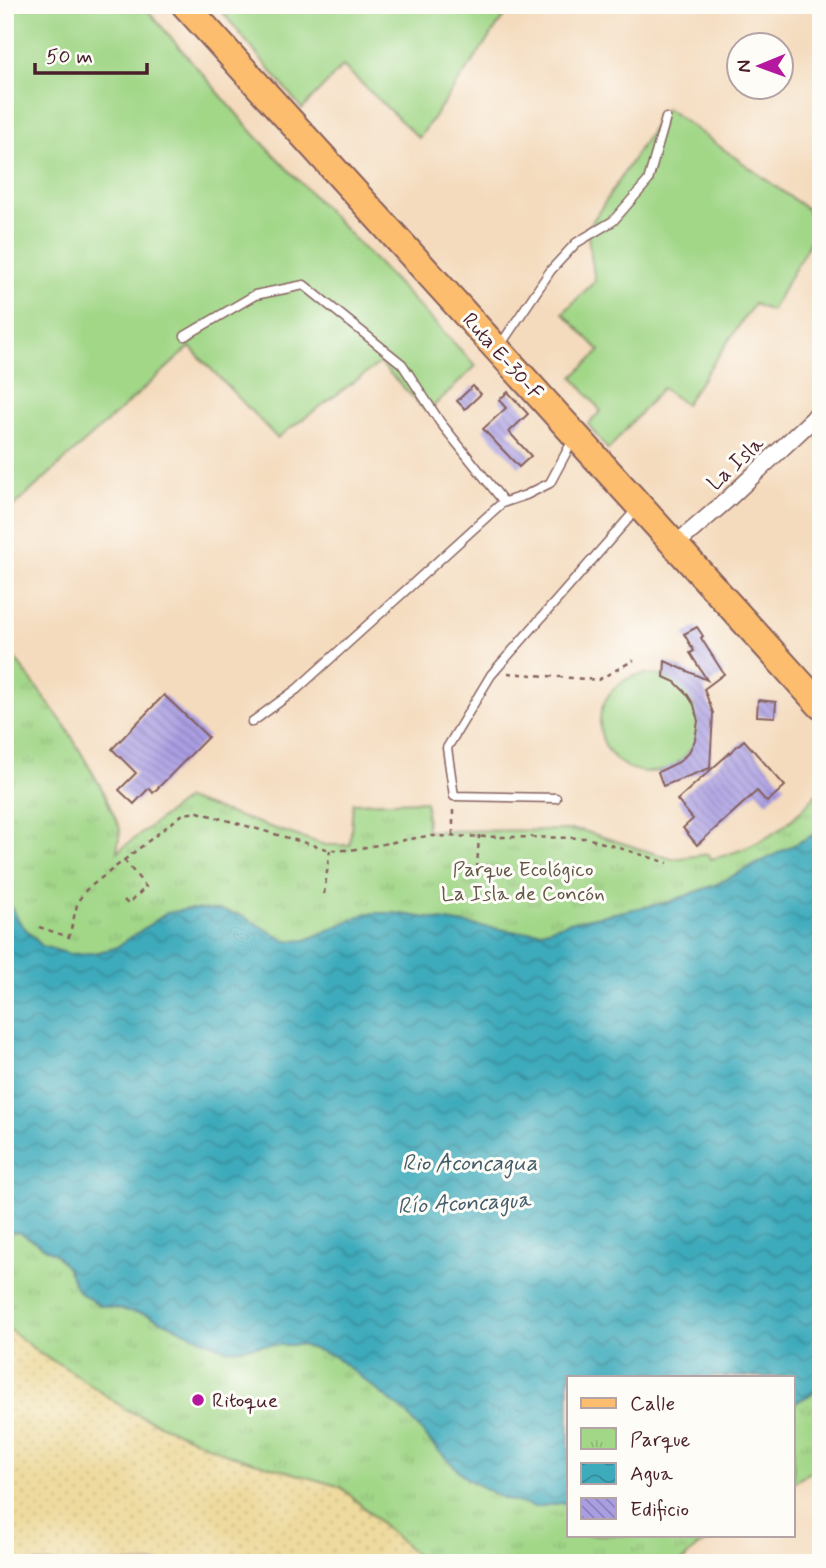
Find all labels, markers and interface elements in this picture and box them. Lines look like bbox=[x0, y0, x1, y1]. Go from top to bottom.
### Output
scale bar bbox=[35, 32, 147, 76]
north arrow bbox=[724, 32, 794, 102]
text: 50 m bbox=[46, 43, 93, 71]
text: N bbox=[732, 60, 757, 73]
street label: Ruta E-30-F bbox=[456, 307, 549, 406]
street label: La Isla bbox=[701, 430, 770, 497]
park label: Parque Ecológico La Isla de Concón bbox=[441, 856, 605, 908]
water label: Rio Aconcagua bbox=[402, 1149, 538, 1179]
water label: Río Aconcagua bbox=[397, 1185, 533, 1222]
legend bbox=[567, 1376, 794, 1536]
place label: Ritoque bbox=[212, 1387, 278, 1415]
text: Calle bbox=[630, 1390, 675, 1418]
marker: Ritoque bbox=[190, 1392, 206, 1408]
text: Parque bbox=[630, 1426, 691, 1454]
text: Agua bbox=[630, 1460, 673, 1488]
text: Edificio bbox=[630, 1496, 689, 1524]

